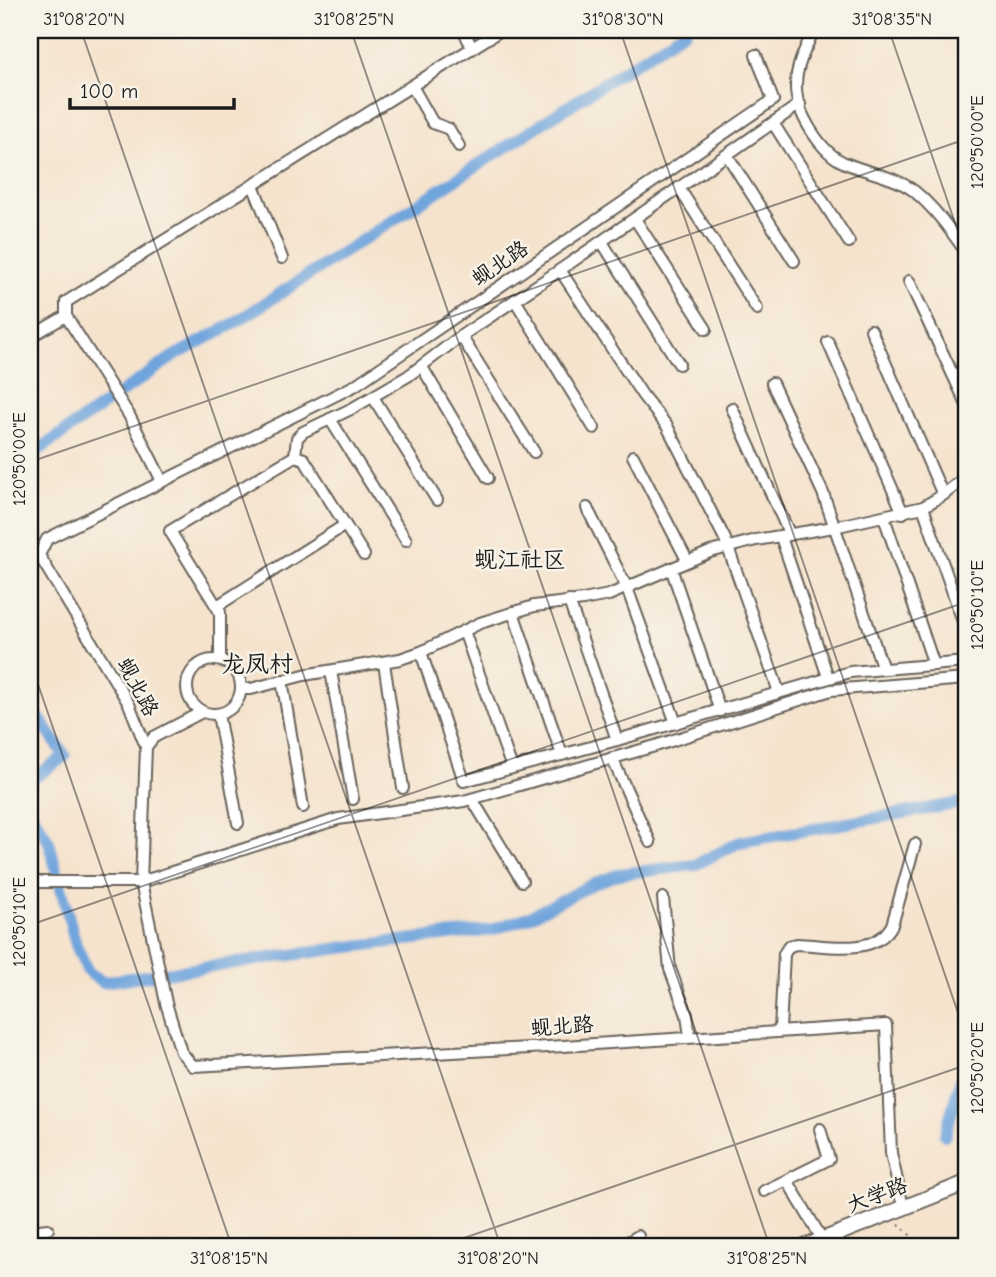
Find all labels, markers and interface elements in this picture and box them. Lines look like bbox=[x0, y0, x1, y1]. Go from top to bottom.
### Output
text: 31°08'20"N bbox=[43, 9, 125, 30]
text: 31°08'25"N bbox=[314, 9, 394, 30]
text: 31°08'30"N bbox=[582, 9, 664, 30]
text: 31°08'35"N bbox=[852, 9, 932, 30]
scale bar bbox=[70, 66, 234, 110]
text: 100 m bbox=[80, 79, 138, 103]
text: 120°50'00"E bbox=[967, 95, 988, 189]
street label: 蚬北路 bbox=[467, 235, 533, 291]
text: 120°50'00"E bbox=[9, 412, 30, 506]
district label: 蚬江社区 bbox=[474, 546, 566, 573]
text: 120°50'10"E bbox=[967, 560, 988, 650]
district label: 龙凤村 bbox=[221, 650, 293, 678]
street label: 蚬北路 bbox=[113, 654, 163, 720]
text: 120°50'10"E bbox=[9, 877, 30, 967]
street label: 蚬北路 bbox=[530, 1012, 594, 1040]
text: 120°50'20"E bbox=[967, 1022, 988, 1114]
street label: 大学路 bbox=[843, 1173, 911, 1217]
text: 31°08'15"N bbox=[190, 1248, 268, 1269]
text: 31°08'20"N bbox=[457, 1248, 539, 1269]
text: 31°08'25"N bbox=[727, 1248, 807, 1269]

